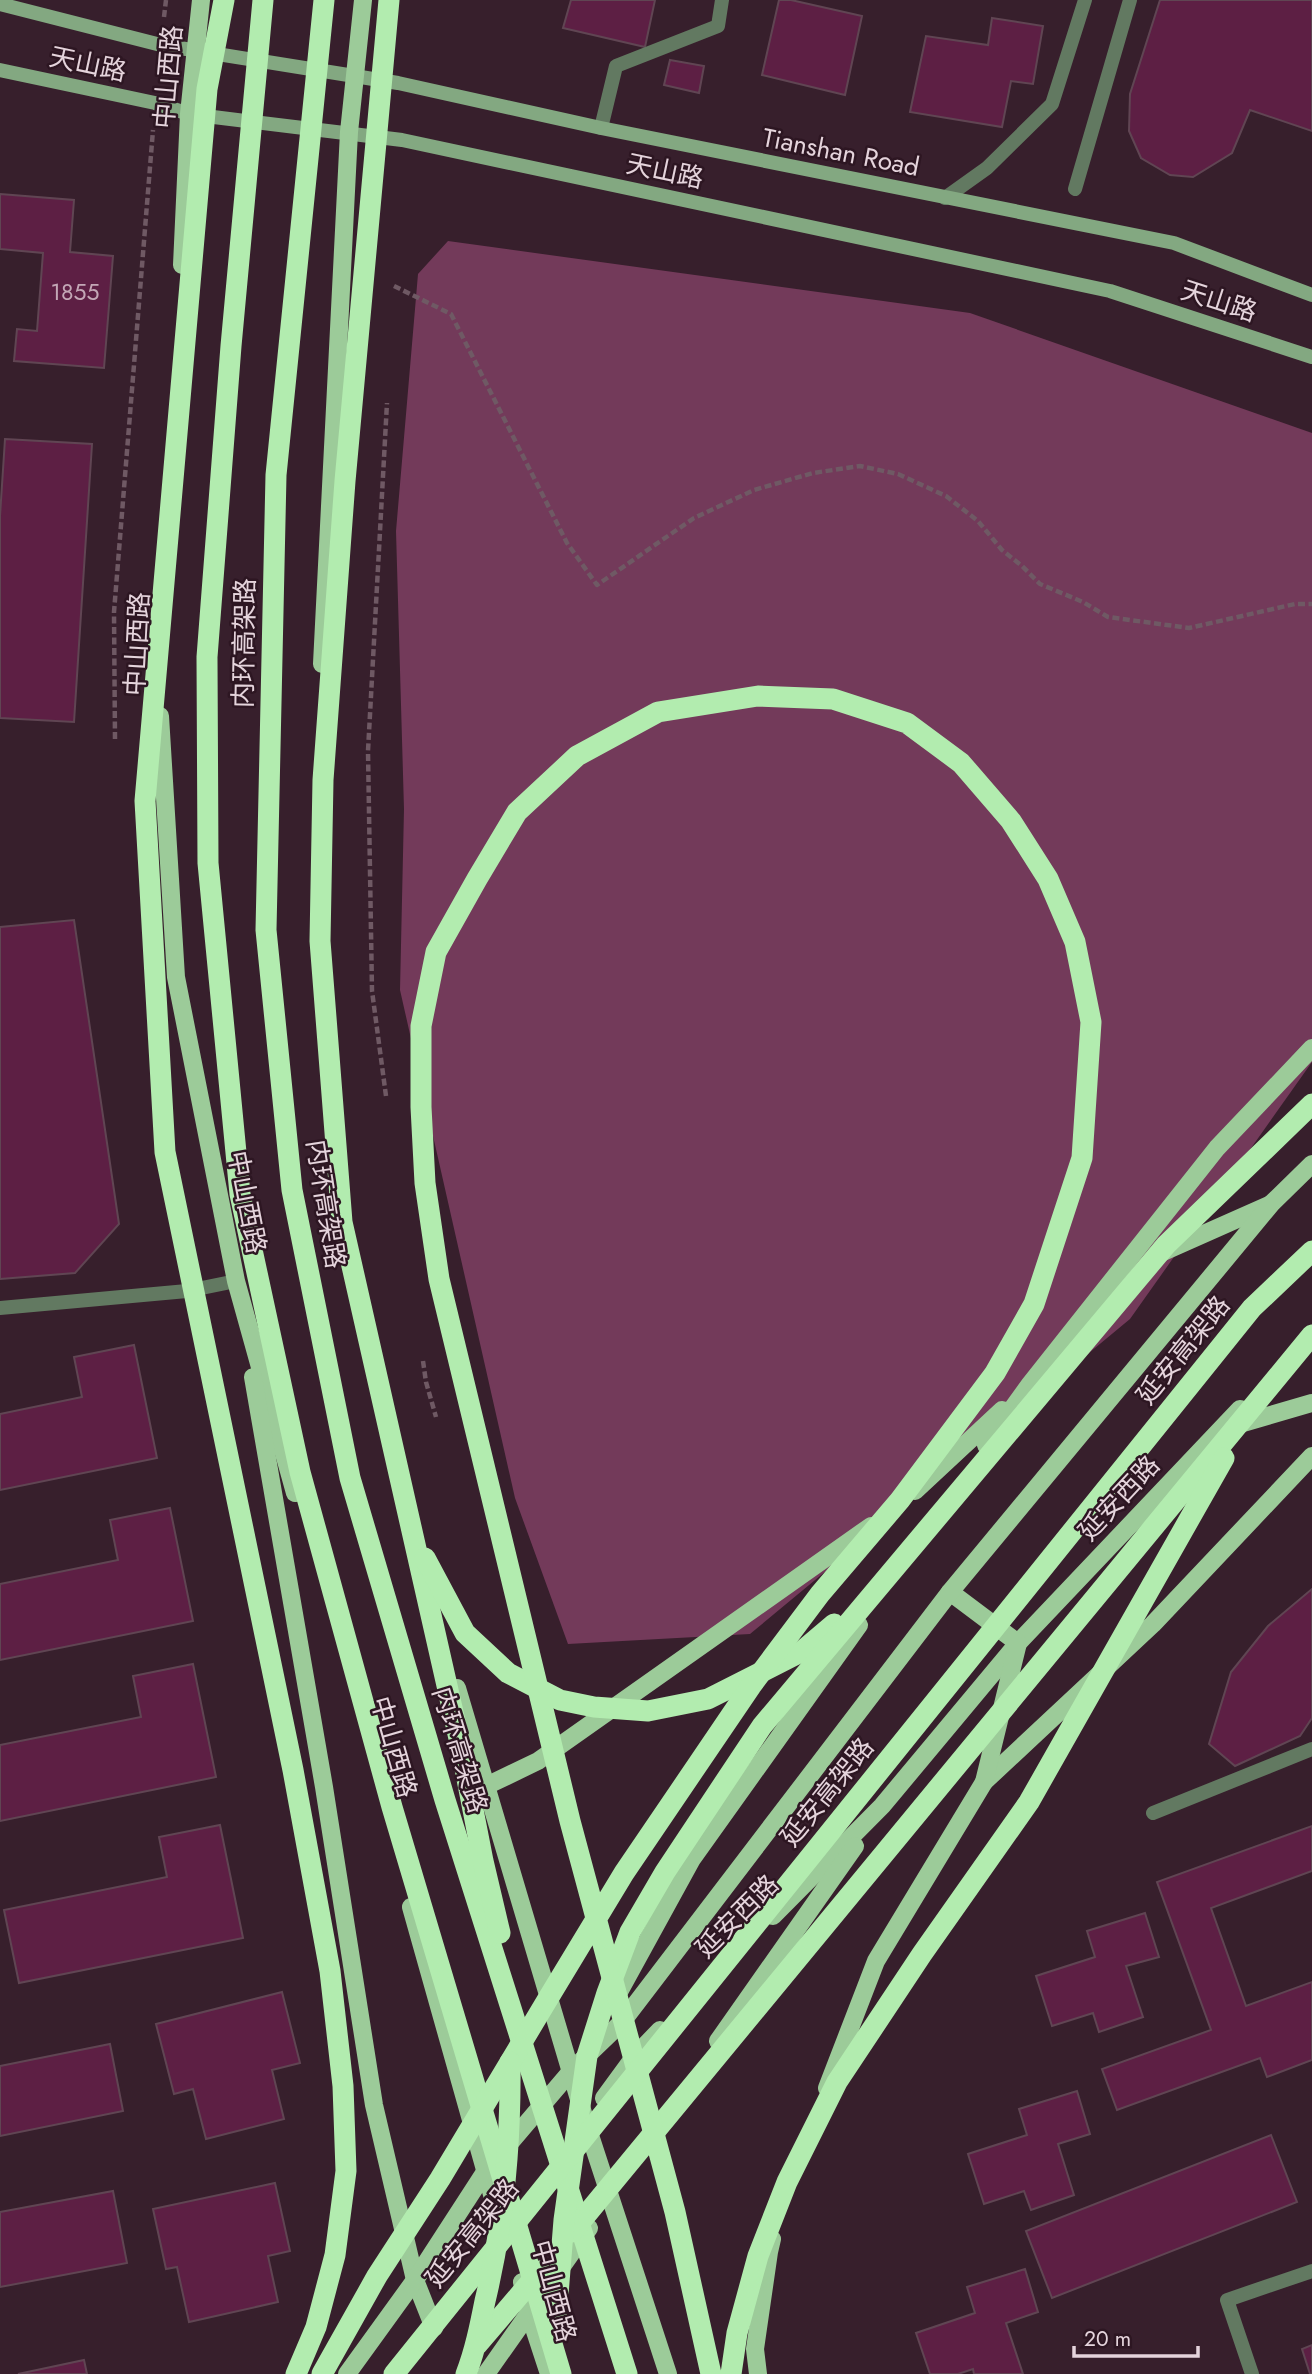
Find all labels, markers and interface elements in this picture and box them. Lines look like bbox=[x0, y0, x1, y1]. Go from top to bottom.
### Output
street label: 中山西路 bbox=[145, 24, 191, 130]
street label: 天山路 bbox=[46, 37, 130, 91]
street label: Tianshan Road bbox=[759, 118, 923, 186]
street label: 天山路 bbox=[623, 144, 707, 198]
street label: 天山路 bbox=[1176, 271, 1262, 331]
house number: 1855 bbox=[51, 275, 99, 309]
street label: 内环高架路 bbox=[224, 578, 264, 708]
street label: 中山西路 bbox=[115, 591, 159, 697]
street label: 内环高架路 bbox=[297, 1137, 355, 1271]
street label: 中山西路 bbox=[218, 1147, 276, 1257]
street label: 延安高架路 bbox=[1127, 1288, 1239, 1412]
street label: 延安西路 bbox=[1070, 1447, 1168, 1549]
street label: 内环高架路 bbox=[423, 1682, 497, 1818]
street label: 中山西路 bbox=[361, 1692, 427, 1802]
street label: 延安高架路 bbox=[771, 1730, 883, 1854]
street label: 延安西路 bbox=[687, 1866, 787, 1966]
street label: 延安高架路 bbox=[416, 2171, 528, 2295]
street label: 中山西路 bbox=[522, 2236, 586, 2346]
scale bar bbox=[1074, 2314, 1198, 2358]
text: 20 m bbox=[1084, 2324, 1131, 2354]

